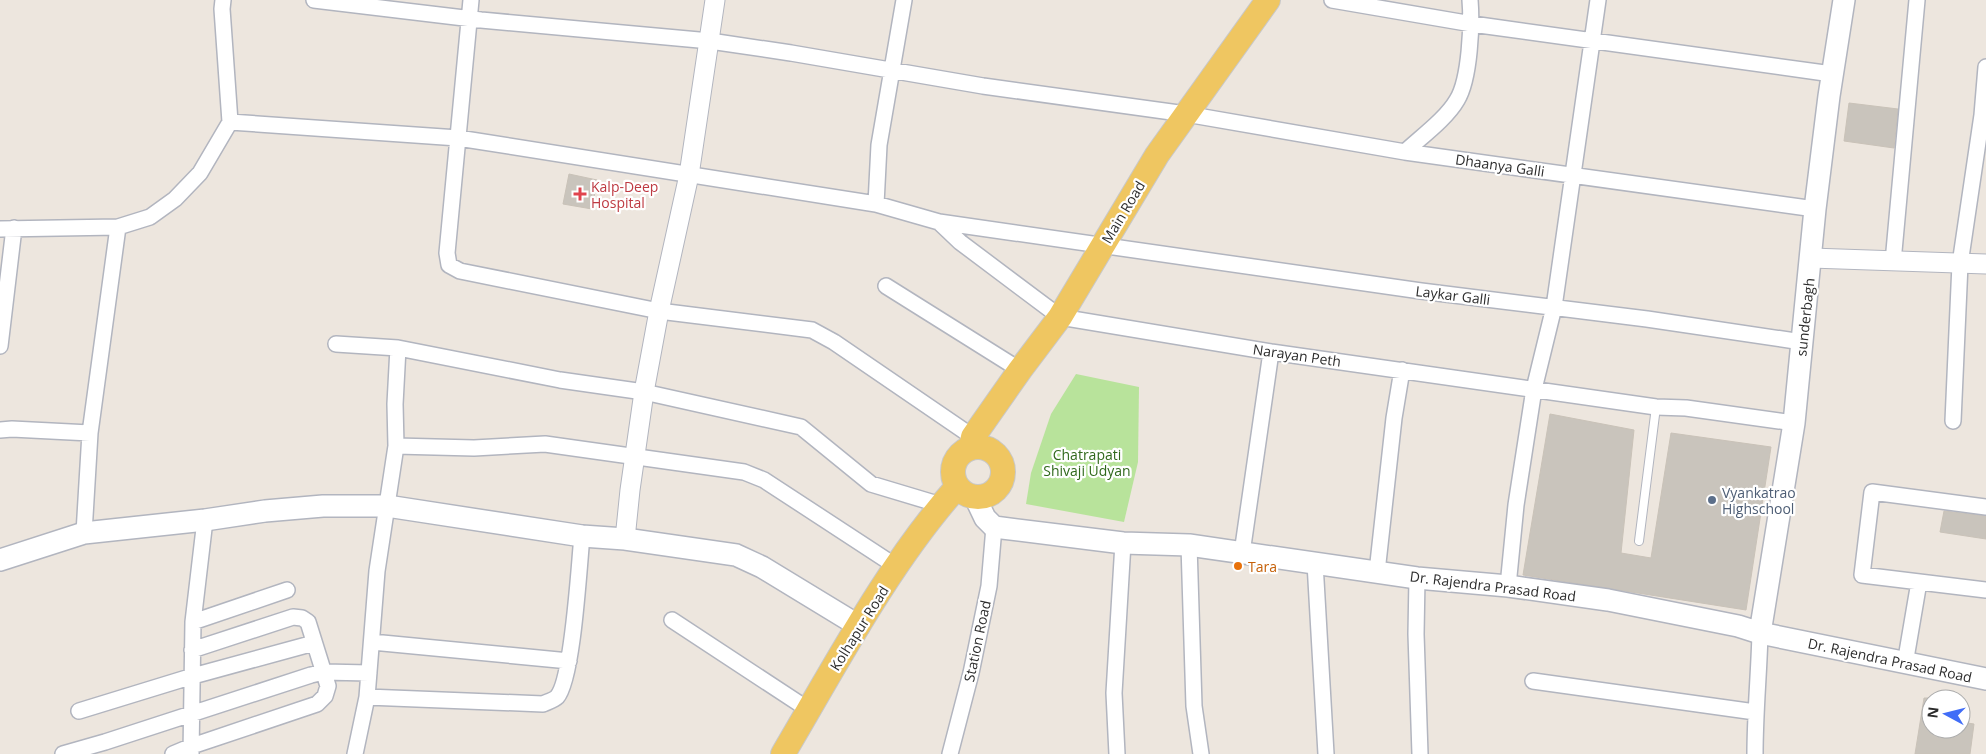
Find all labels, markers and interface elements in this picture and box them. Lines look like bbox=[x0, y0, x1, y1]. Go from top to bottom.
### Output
street label: Dhaanya Galli bbox=[1454, 149, 1546, 181]
place label: Kalp-Deep Hospital bbox=[591, 177, 658, 212]
street label: Main Road bbox=[1097, 177, 1149, 247]
marker: Kalp-Deep Hospital bbox=[573, 187, 587, 201]
street label: sunderbagh bbox=[1791, 277, 1819, 357]
street label: Laykar Galli bbox=[1415, 281, 1491, 309]
street label: Narayan Peth bbox=[1252, 339, 1342, 371]
park label: Chatrapati Shivaji Udyan bbox=[1043, 445, 1131, 480]
place label: Vyankatrao Highschool bbox=[1722, 483, 1796, 518]
marker: Vyankatrao Highschool bbox=[1706, 494, 1718, 506]
place label: Tara bbox=[1248, 557, 1277, 576]
marker: Tara bbox=[1232, 560, 1244, 572]
street label: Dr. Rajendra Prasad Road bbox=[1409, 566, 1577, 606]
street label: Kolhapur Road bbox=[825, 582, 893, 674]
street label: Station Road bbox=[959, 598, 995, 684]
street label: Dr. Rajendra Prasad Road bbox=[1806, 633, 1974, 687]
north arrow bbox=[1921, 689, 1971, 739]
text: N bbox=[1922, 706, 1943, 719]

